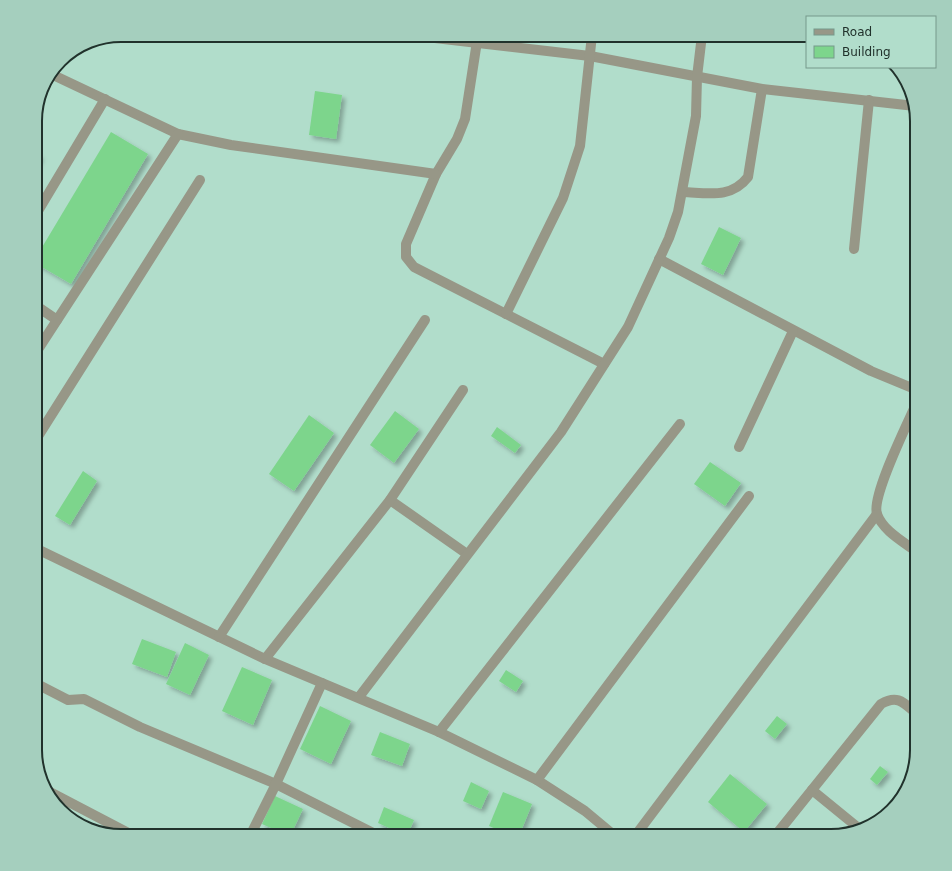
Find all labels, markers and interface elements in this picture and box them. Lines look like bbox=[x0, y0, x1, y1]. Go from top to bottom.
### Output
legend bbox=[806, 16, 936, 68]
text: Road bbox=[842, 25, 872, 39]
text: Building bbox=[842, 45, 891, 59]

